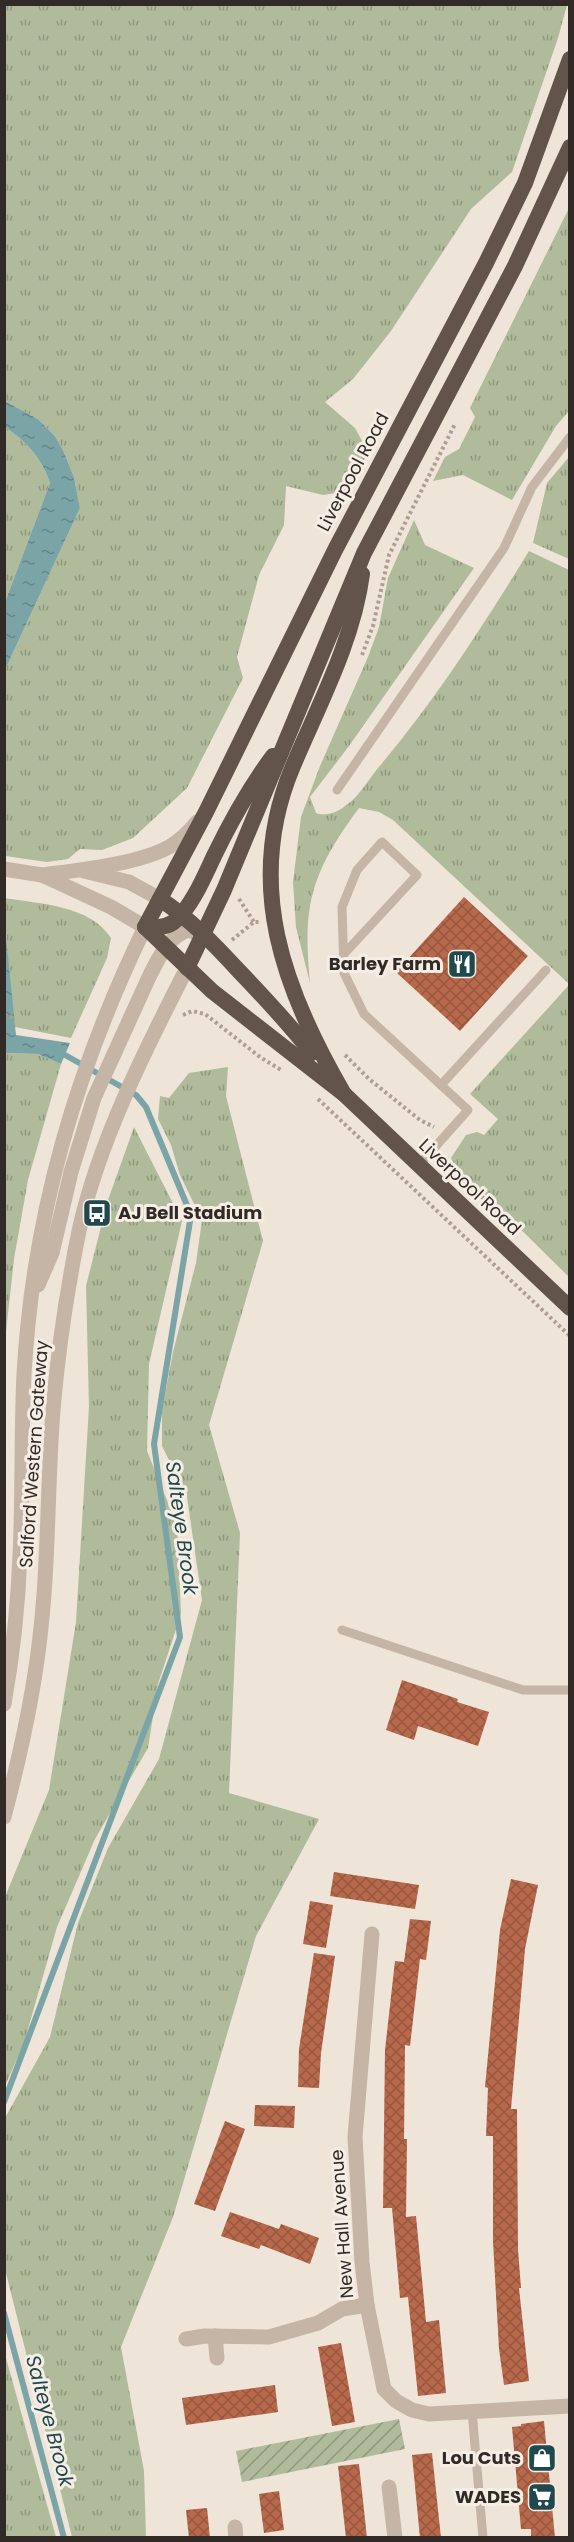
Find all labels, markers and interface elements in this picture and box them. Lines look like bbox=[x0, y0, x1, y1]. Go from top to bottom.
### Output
street label: Liverpool Road bbox=[311, 408, 394, 536]
restaurant icon: Barley Farm bbox=[446, 948, 478, 980]
place label: Barley Farm bbox=[329, 951, 441, 976]
street label: Liverpool Road bbox=[414, 1133, 527, 1241]
bus stop icon: AJ Bell Stadium bbox=[81, 1197, 113, 1229]
place label: AJ Bell Stadium bbox=[118, 1200, 262, 1225]
street label: Salford Western Gateway bbox=[13, 1339, 54, 1569]
water label: Salteye Brook bbox=[159, 1459, 205, 1598]
street label: New Hall Avenue bbox=[324, 2149, 359, 2299]
water label: Salteye Brook bbox=[19, 2352, 81, 2491]
shop icon: Lou Cuts bbox=[526, 2442, 558, 2474]
place label: Lou Cuts bbox=[442, 2445, 521, 2470]
supermarket icon: WADES bbox=[526, 2481, 558, 2513]
place label: WADES bbox=[455, 2484, 521, 2509]

